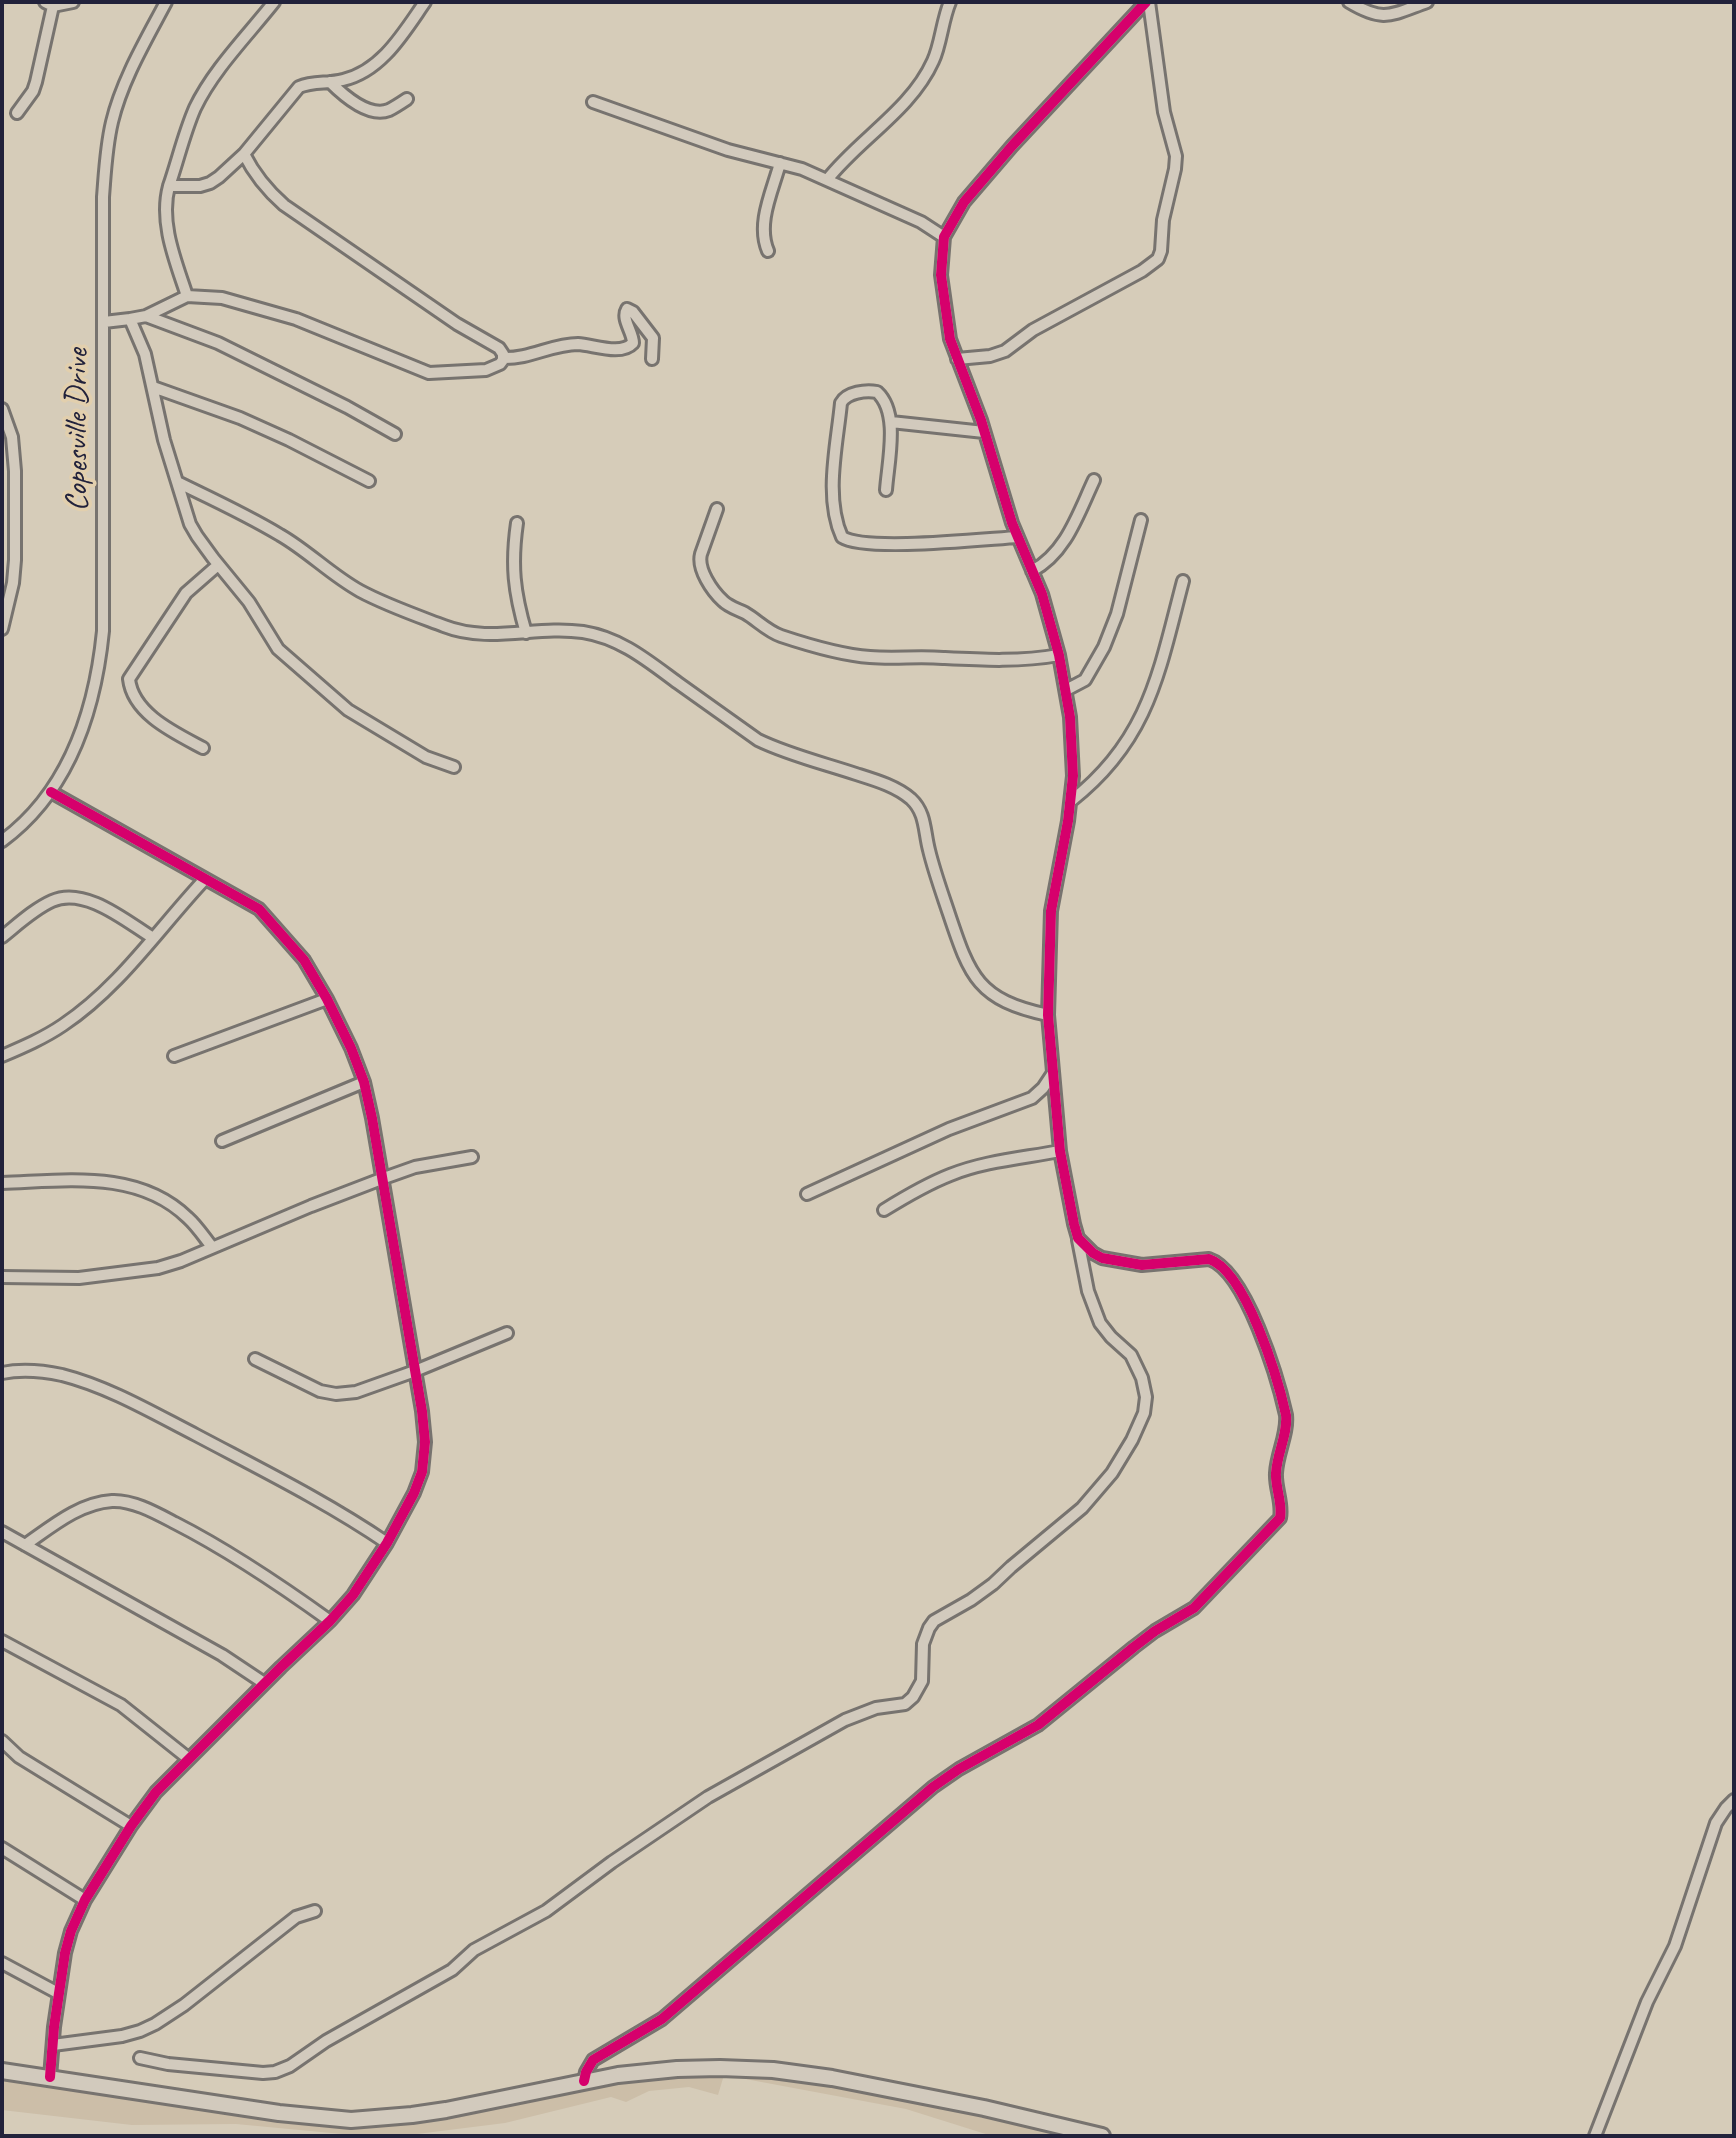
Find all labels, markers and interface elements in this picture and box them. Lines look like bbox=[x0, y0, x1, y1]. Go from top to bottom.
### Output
street label: Copesville Drive bbox=[59, 349, 97, 511]

